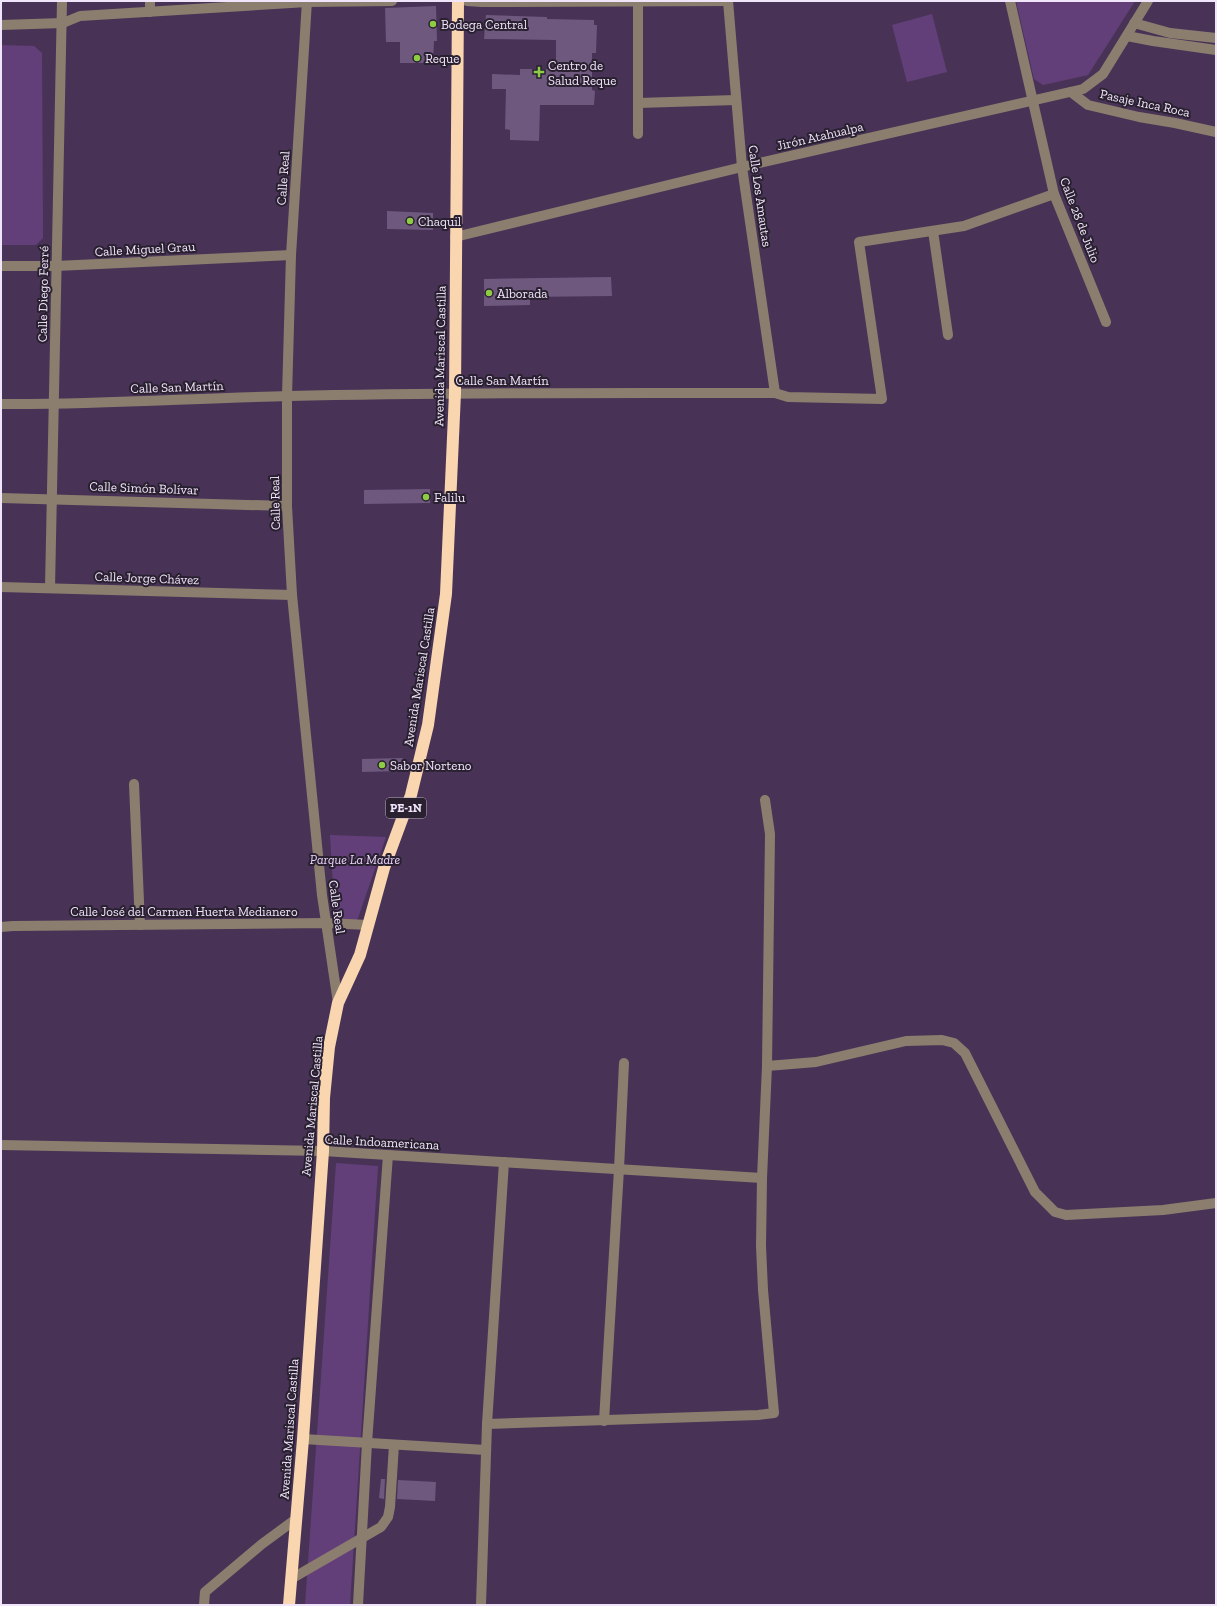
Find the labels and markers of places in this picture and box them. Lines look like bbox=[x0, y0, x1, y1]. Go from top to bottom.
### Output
place label: Bodega Central bbox=[441, 17, 528, 32]
marker: Bodega Central bbox=[428, 19, 438, 29]
place label: Reque bbox=[425, 51, 459, 66]
marker: Reque bbox=[412, 53, 422, 63]
place label: Centro de Salud Reque bbox=[548, 58, 616, 88]
marker: Centro de Salud Reque bbox=[533, 66, 545, 78]
place label: Chaquil bbox=[418, 214, 462, 229]
marker: Chaquil bbox=[405, 216, 415, 226]
place label: Alborada bbox=[497, 286, 548, 301]
marker: Alborada bbox=[484, 288, 494, 298]
place label: Falilu bbox=[434, 490, 466, 505]
marker: Falilu bbox=[421, 492, 431, 502]
place label: Sabor Norteno bbox=[390, 758, 472, 773]
marker: Sabor Norteno bbox=[377, 760, 387, 770]

